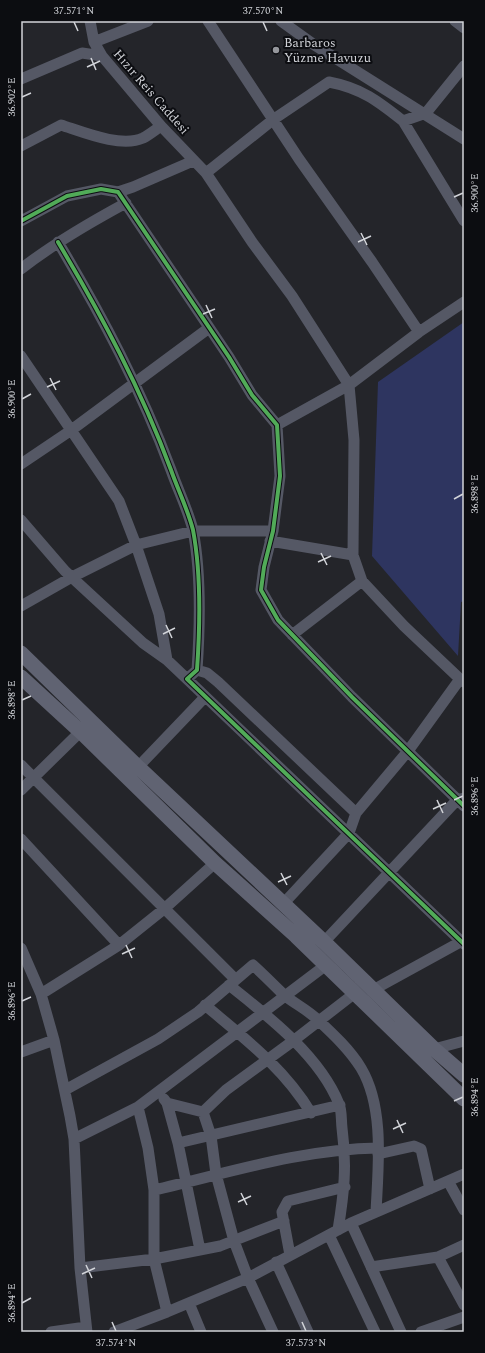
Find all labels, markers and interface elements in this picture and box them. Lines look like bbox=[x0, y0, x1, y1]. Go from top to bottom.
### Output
text: 37.571°N bbox=[54, 3, 94, 19]
text: 37.570°N bbox=[243, 3, 283, 19]
place label: Barbaros Yüzme Havuzu bbox=[284, 33, 371, 68]
street label: Hızır Reis Caddesi bbox=[108, 45, 194, 139]
marker: Barbaros Yüzme Havuzu bbox=[271, 45, 281, 55]
text: 36.902°E bbox=[4, 77, 20, 117]
text: 36.900°E bbox=[467, 173, 483, 213]
text: 36.900°E bbox=[4, 379, 20, 419]
text: 36.898°E bbox=[467, 474, 483, 514]
text: 36.898°E bbox=[4, 680, 20, 720]
text: 36.896°E bbox=[467, 776, 483, 816]
text: 36.896°E bbox=[4, 981, 20, 1021]
text: 36.894°E bbox=[467, 1077, 483, 1117]
text: 36.894°E bbox=[4, 1283, 20, 1323]
text: 37.574°N bbox=[96, 1335, 136, 1351]
text: 37.573°N bbox=[286, 1335, 326, 1351]

